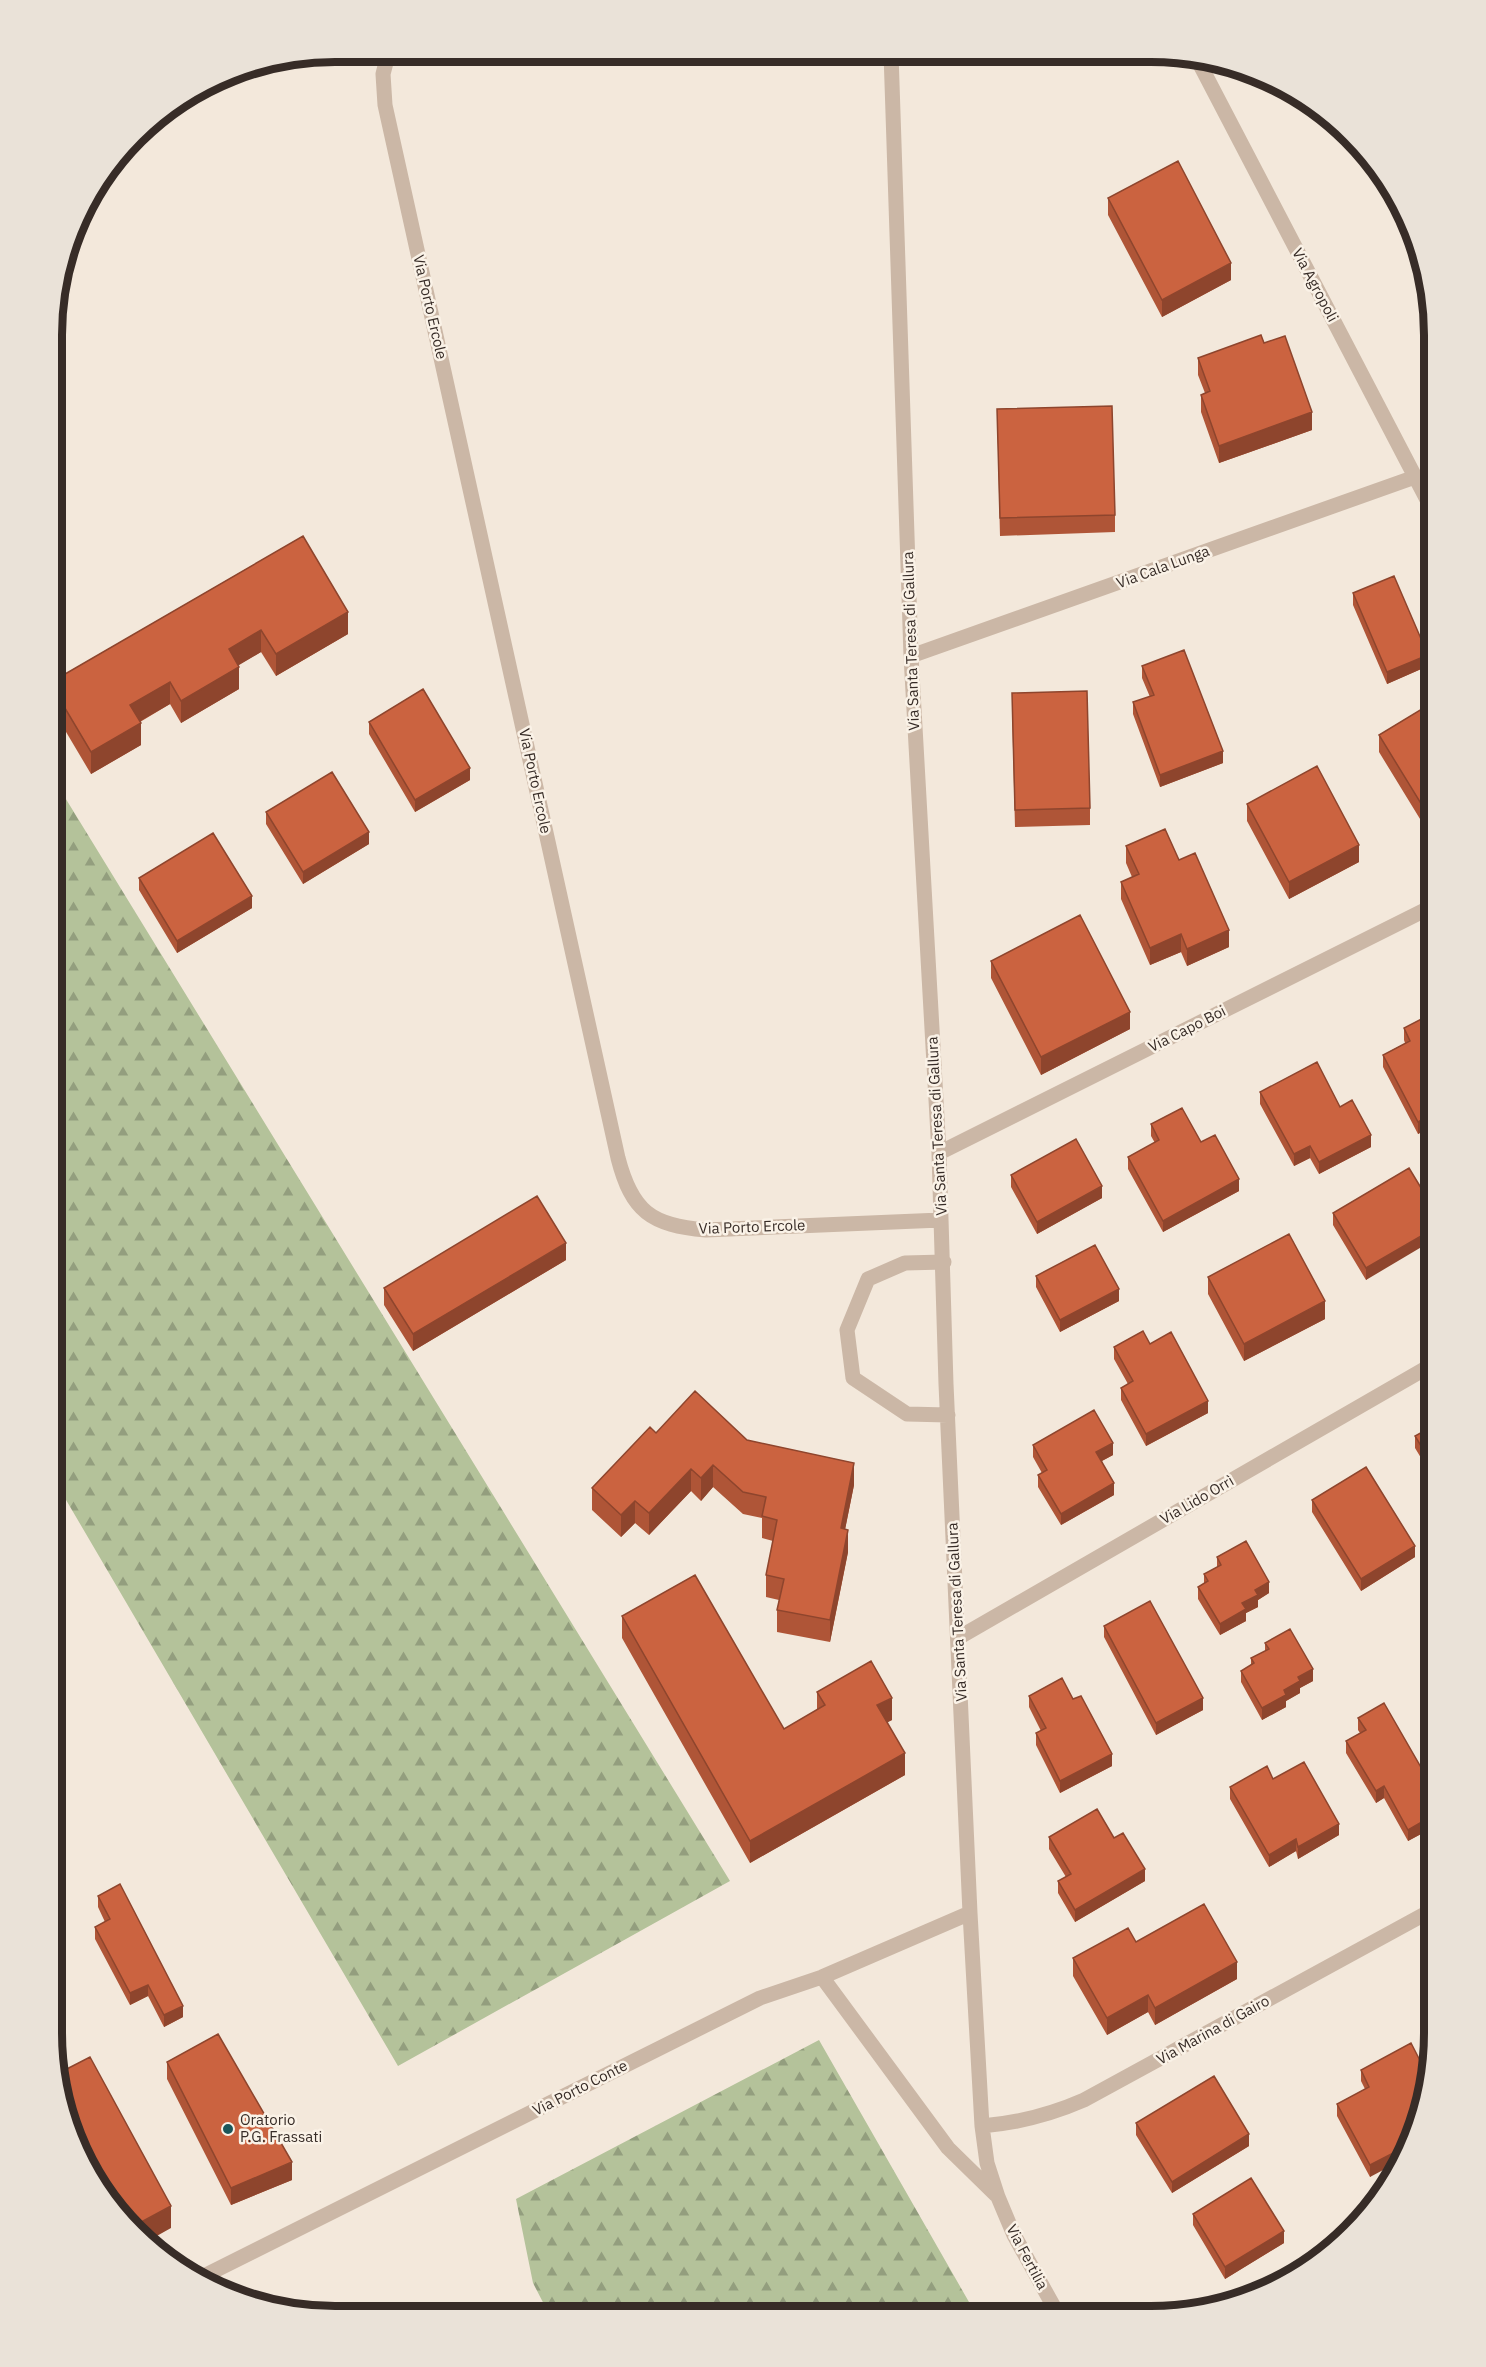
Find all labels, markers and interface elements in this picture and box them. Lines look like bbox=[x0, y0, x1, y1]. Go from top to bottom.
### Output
street label: Via Agropoli bbox=[1288, 245, 1343, 325]
street label: Via Porto Ercole bbox=[409, 253, 452, 361]
street label: Via Cala Lunga bbox=[1114, 541, 1212, 592]
street label: Via Santa Teresa di Gallura bbox=[898, 551, 923, 731]
street label: Via Porto Ercole bbox=[515, 727, 556, 835]
street label: Via Capo Boi bbox=[1145, 1001, 1229, 1056]
street label: Via Santa Teresa di Gallura bbox=[922, 1036, 951, 1216]
street label: Via Porto Ercole bbox=[698, 1215, 806, 1238]
street label: Via Lido Orrì bbox=[1157, 1471, 1237, 1528]
street label: Via Santa Teresa di Gallura bbox=[942, 1522, 971, 1702]
street label: Via Marina di Gairo bbox=[1153, 1991, 1272, 2068]
street label: Via Porto Conte bbox=[529, 2055, 630, 2120]
place label: Oratorio P.G. Frassati bbox=[240, 2110, 322, 2146]
marker: Oratorio P.G. Frassati bbox=[221, 2122, 235, 2136]
street label: Via Fertilia bbox=[1002, 2221, 1053, 2293]

